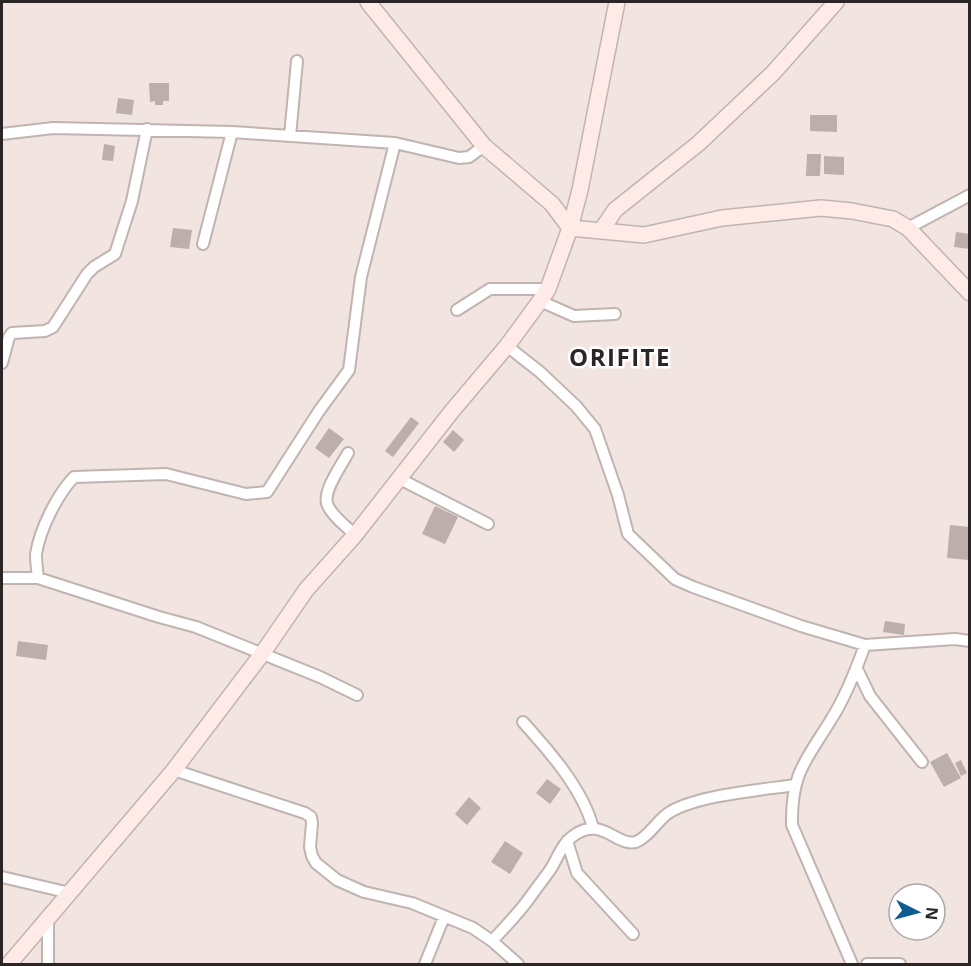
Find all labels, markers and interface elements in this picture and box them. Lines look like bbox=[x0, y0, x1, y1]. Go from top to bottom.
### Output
district label: ORIFITE bbox=[569, 340, 671, 373]
north arrow bbox=[887, 882, 947, 942]
text: N bbox=[920, 906, 944, 921]

